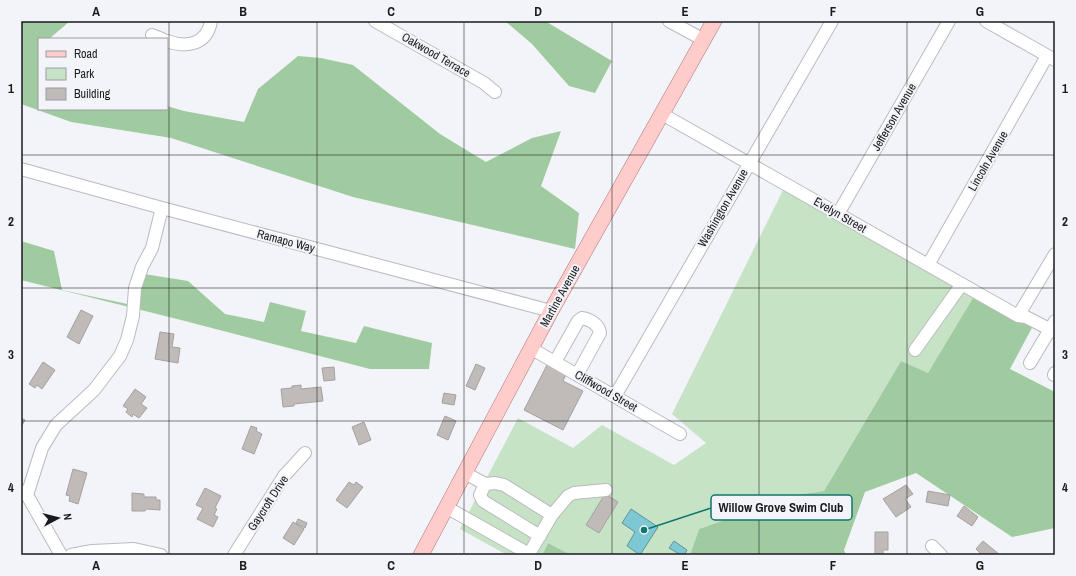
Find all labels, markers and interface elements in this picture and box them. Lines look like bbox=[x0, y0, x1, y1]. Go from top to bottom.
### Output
text: A bbox=[92, 3, 100, 20]
text: B bbox=[239, 3, 247, 20]
text: C bbox=[387, 3, 395, 20]
text: D bbox=[534, 3, 542, 20]
text: E bbox=[681, 3, 689, 20]
text: F bbox=[830, 3, 837, 20]
text: G bbox=[976, 3, 984, 20]
street label: Oakwood Terrace bbox=[399, 29, 473, 81]
legend bbox=[38, 38, 168, 110]
text: Road bbox=[74, 46, 98, 62]
text: Park bbox=[74, 66, 94, 82]
text: 1 bbox=[8, 80, 14, 97]
street label: Jefferson Avenue bbox=[868, 80, 920, 154]
text: 1 bbox=[1062, 80, 1068, 97]
text: Building bbox=[74, 86, 111, 102]
street label: Lincoln Avenue bbox=[964, 128, 1012, 194]
street label: Washington Avenue bbox=[694, 166, 752, 250]
street label: Evelyn Street bbox=[811, 193, 870, 237]
text: 2 bbox=[8, 213, 14, 230]
text: 2 bbox=[1062, 213, 1068, 230]
street label: Ramapo Way bbox=[255, 226, 317, 256]
street label: Martine Avenue bbox=[536, 262, 584, 330]
text: 3 bbox=[8, 346, 14, 363]
text: 3 bbox=[1062, 346, 1068, 363]
street label: Cliffwood Street bbox=[572, 367, 640, 416]
street label: Gaycroft Drive bbox=[244, 472, 292, 534]
text: 4 bbox=[8, 479, 14, 496]
text: 4 bbox=[1062, 479, 1068, 496]
callout: Willow Grove Swim Club bbox=[711, 495, 852, 520]
north arrow bbox=[38, 498, 78, 538]
text: Willow Grove Swim Club bbox=[719, 499, 843, 516]
text: N bbox=[61, 513, 75, 521]
text: A bbox=[92, 557, 100, 574]
text: B bbox=[239, 557, 247, 574]
text: C bbox=[387, 557, 395, 574]
text: D bbox=[534, 557, 542, 574]
text: E bbox=[681, 557, 689, 574]
text: F bbox=[830, 557, 837, 574]
text: G bbox=[976, 557, 984, 574]

